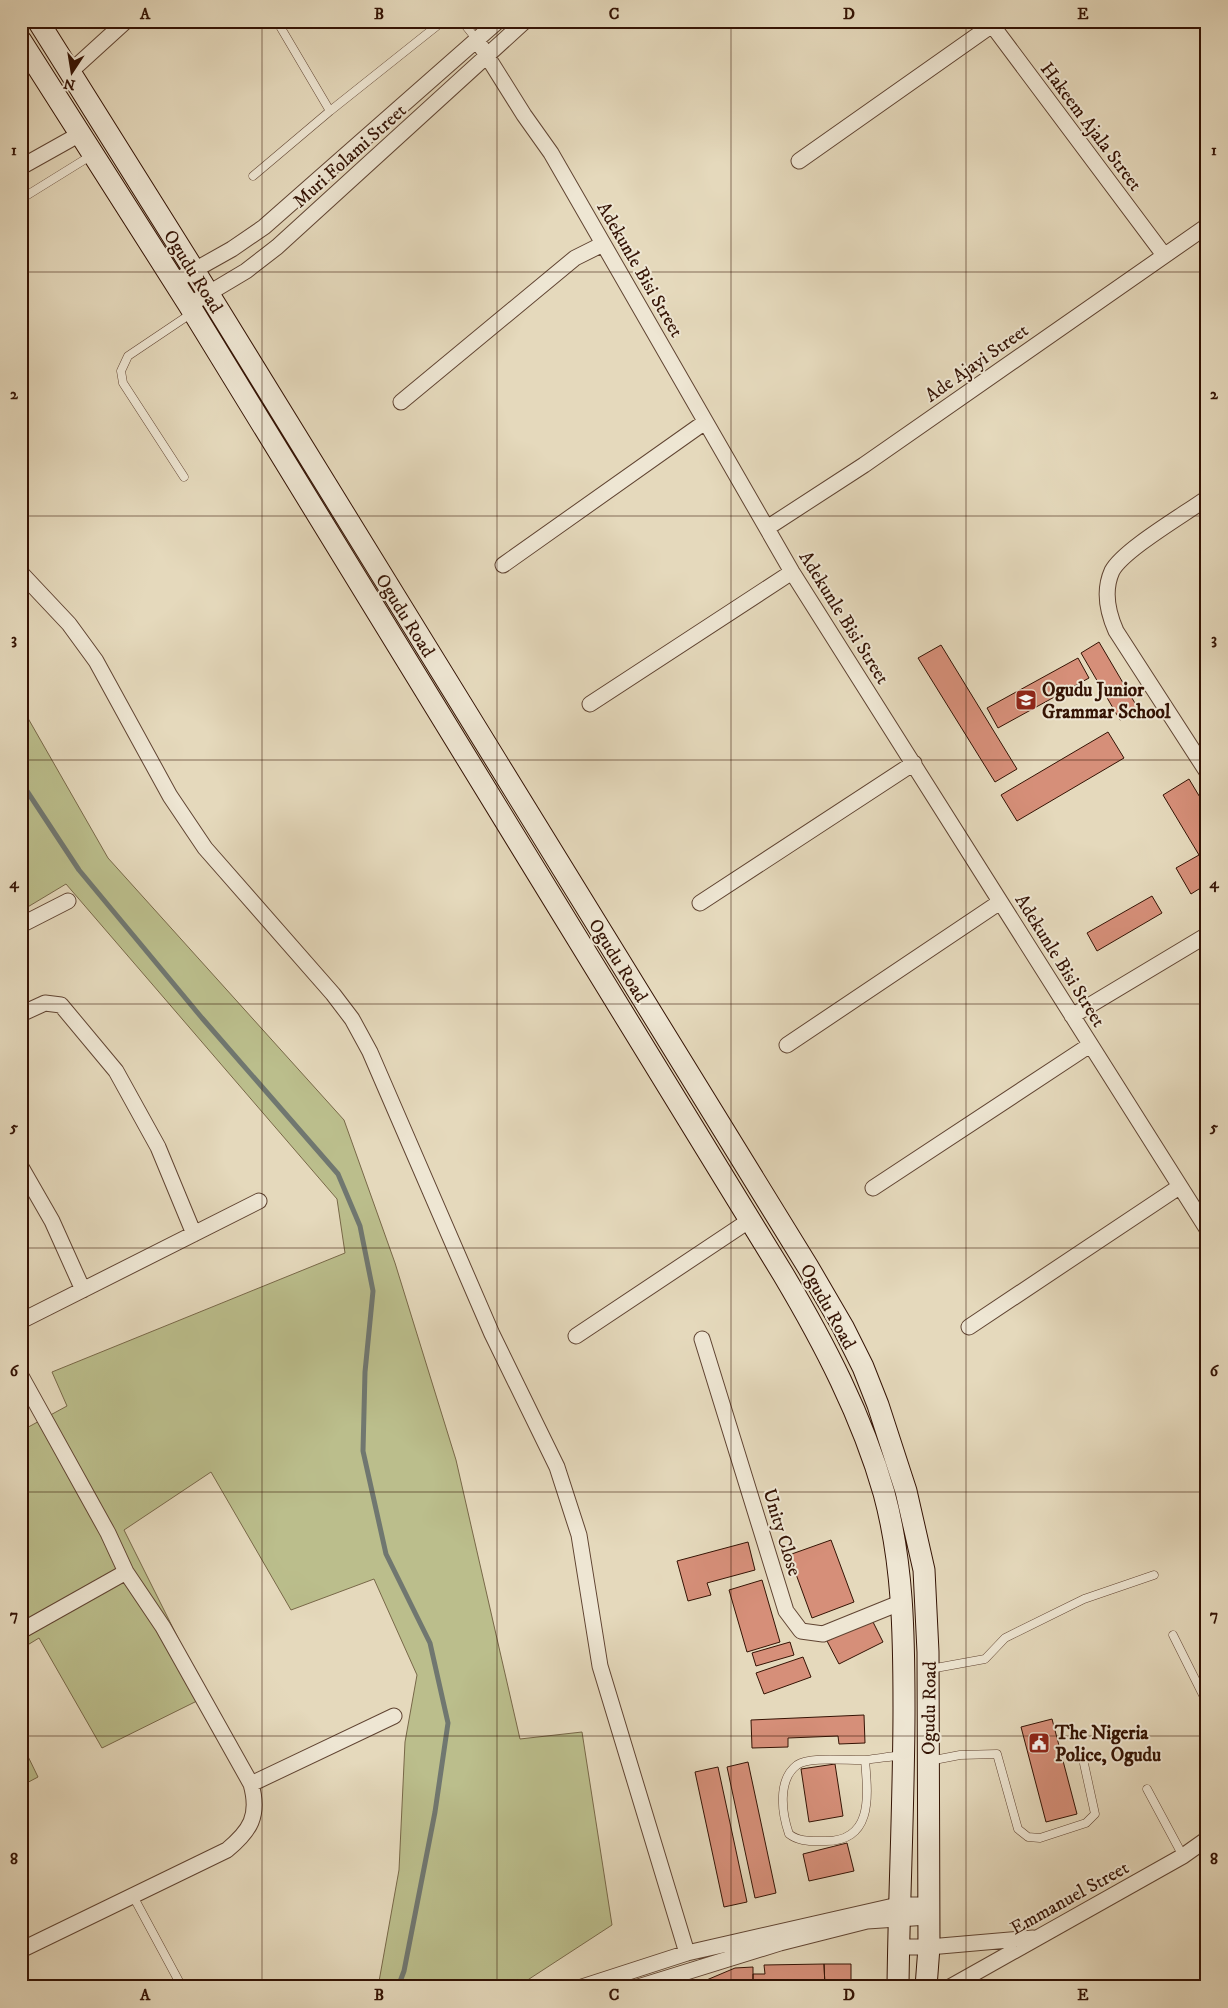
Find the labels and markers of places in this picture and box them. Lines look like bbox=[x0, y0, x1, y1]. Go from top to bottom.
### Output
place label: Ogudu Junior Grammar School bbox=[1042, 679, 1171, 724]
school or university icon: Ogudu Junior Grammar School bbox=[1014, 688, 1038, 712]
place label: The Nigeria Police, Ogudu bbox=[1054, 1722, 1161, 1767]
public building icon: The Nigeria Police, Ogudu bbox=[1027, 1731, 1051, 1755]

